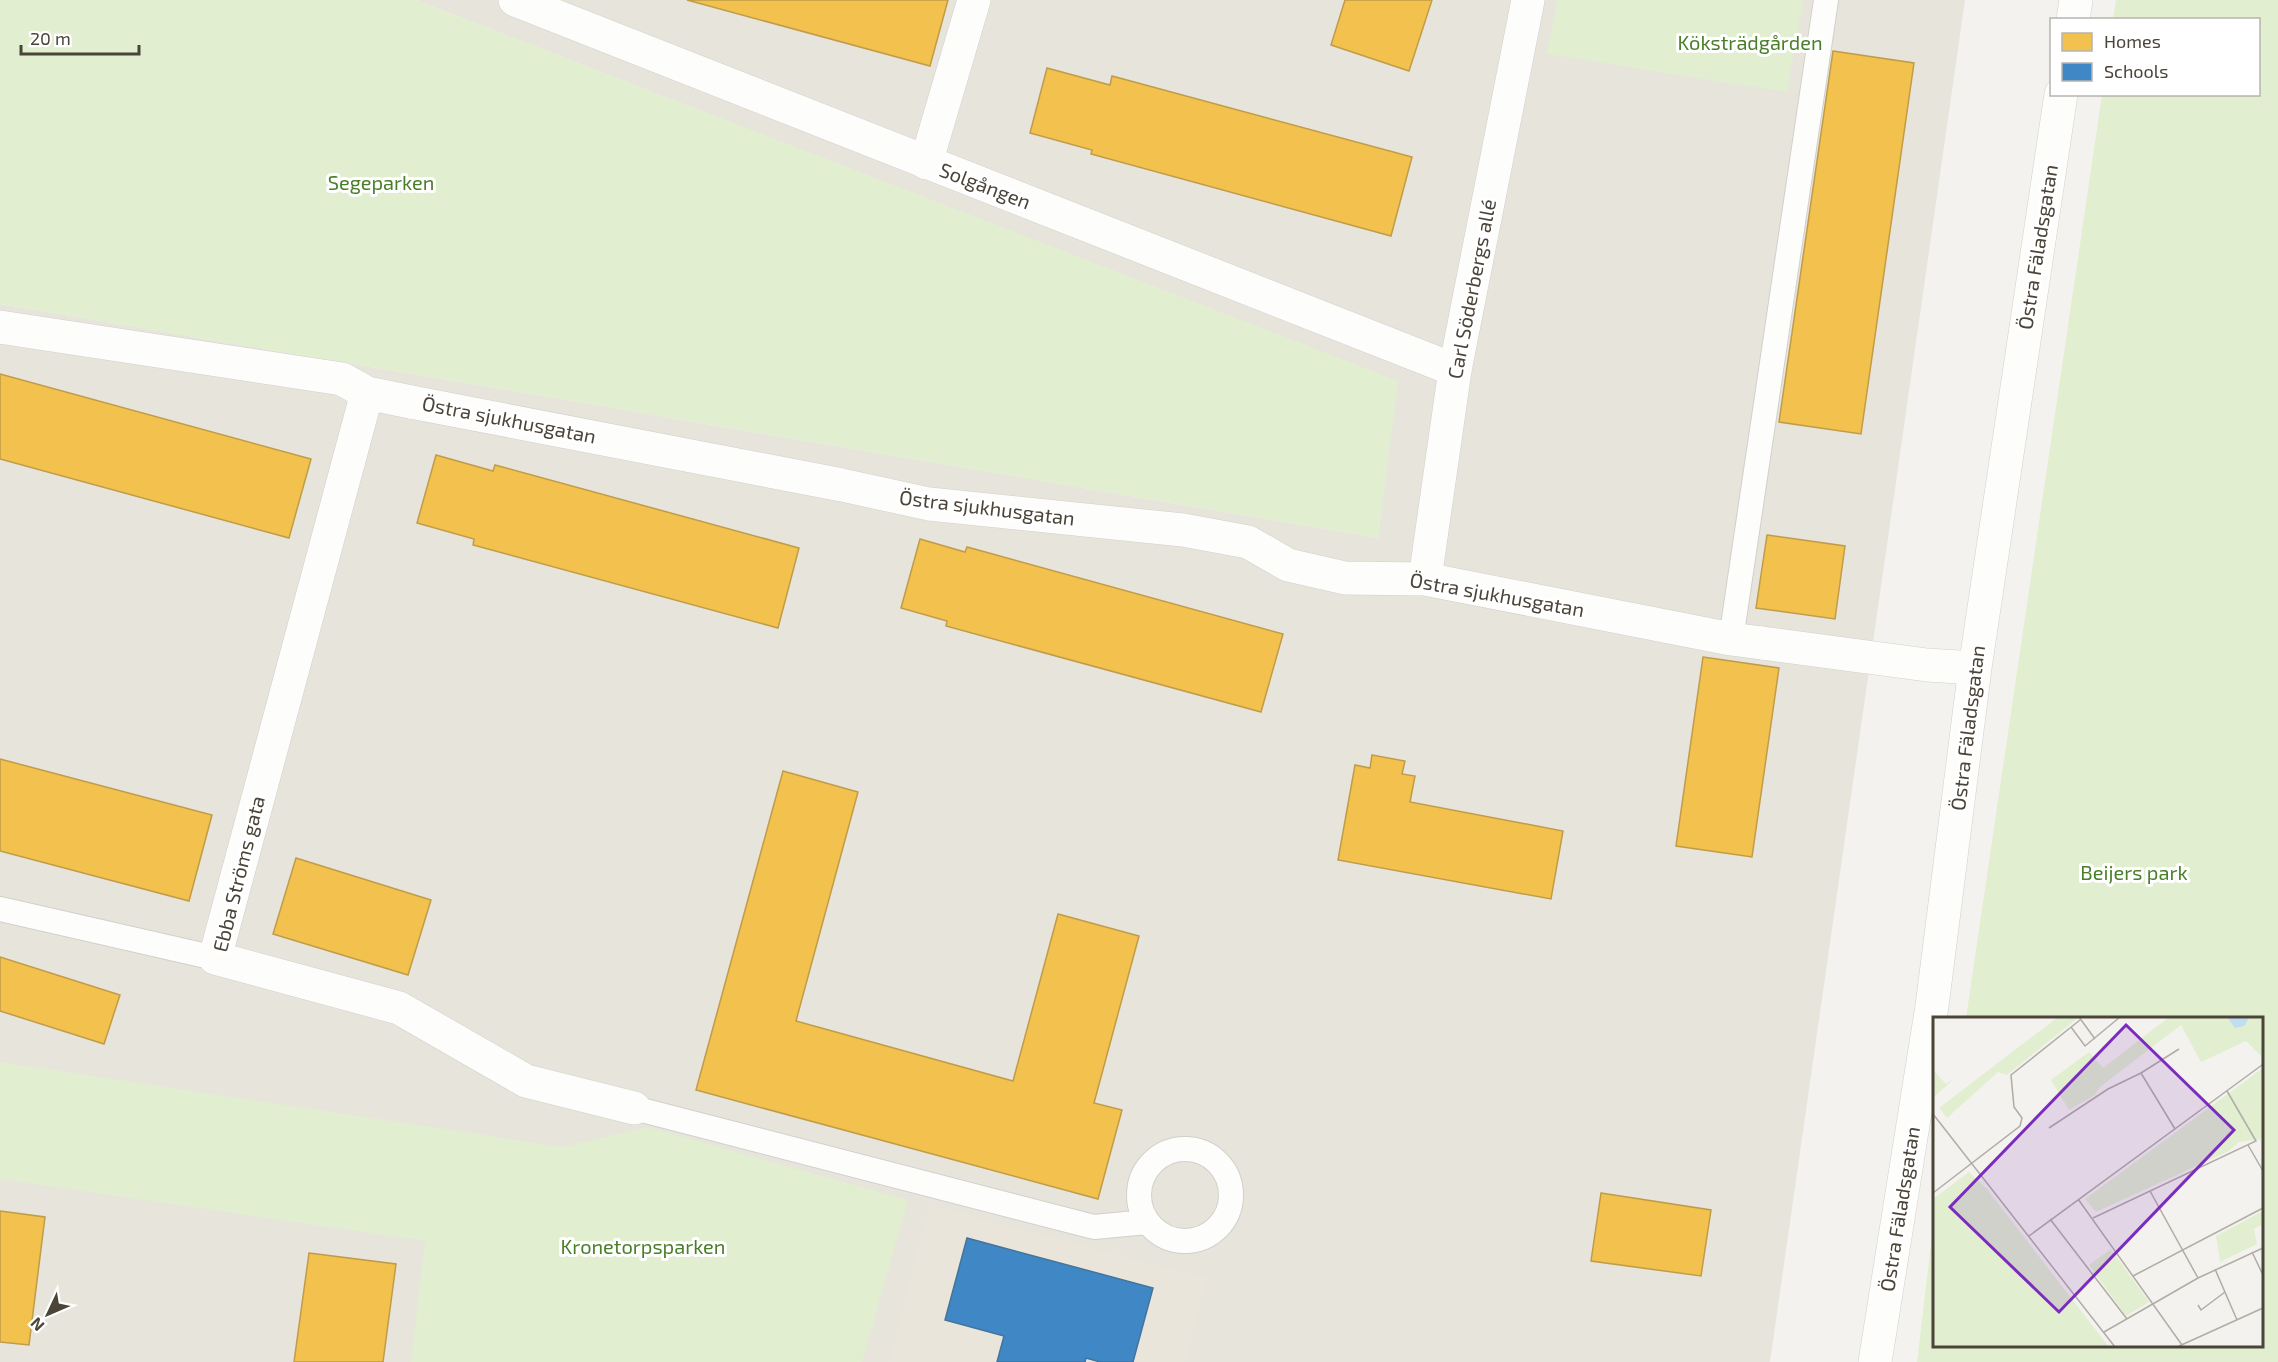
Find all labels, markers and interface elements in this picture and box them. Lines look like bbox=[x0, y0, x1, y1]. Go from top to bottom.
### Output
scale bar bbox=[21, 18, 140, 56]
legend bbox=[2050, 18, 2260, 96]
text: 20 m bbox=[30, 27, 71, 49]
park label: Köksträdgården bbox=[1677, 30, 1823, 54]
text: Homes bbox=[2104, 30, 2161, 52]
text: Schools bbox=[2104, 60, 2168, 82]
street label: Solgången bbox=[936, 157, 1034, 213]
street label: Östra Fäladsgatan bbox=[2012, 163, 2062, 331]
park label: Segeparken bbox=[328, 170, 434, 194]
street label: Carl Söderbergs allé bbox=[1442, 197, 1500, 381]
street label: Östra sjukhusgatan bbox=[420, 390, 598, 448]
street label: Östra sjukhusgatan bbox=[898, 484, 1076, 530]
street label: Östra sjukhusgatan bbox=[1408, 567, 1586, 621]
street label: Östra Fäladsgatan bbox=[1945, 644, 1989, 812]
street label: Ebba Ströms gata bbox=[207, 793, 269, 954]
park label: Beijers park bbox=[2080, 860, 2188, 884]
inset map bbox=[1933, 1017, 2263, 1347]
street label: Östra Fäladsgatan bbox=[1874, 1125, 1924, 1293]
park label: Kronetorpsparken bbox=[561, 1234, 725, 1258]
north arrow bbox=[18, 1284, 78, 1344]
text: N bbox=[26, 1314, 48, 1336]

